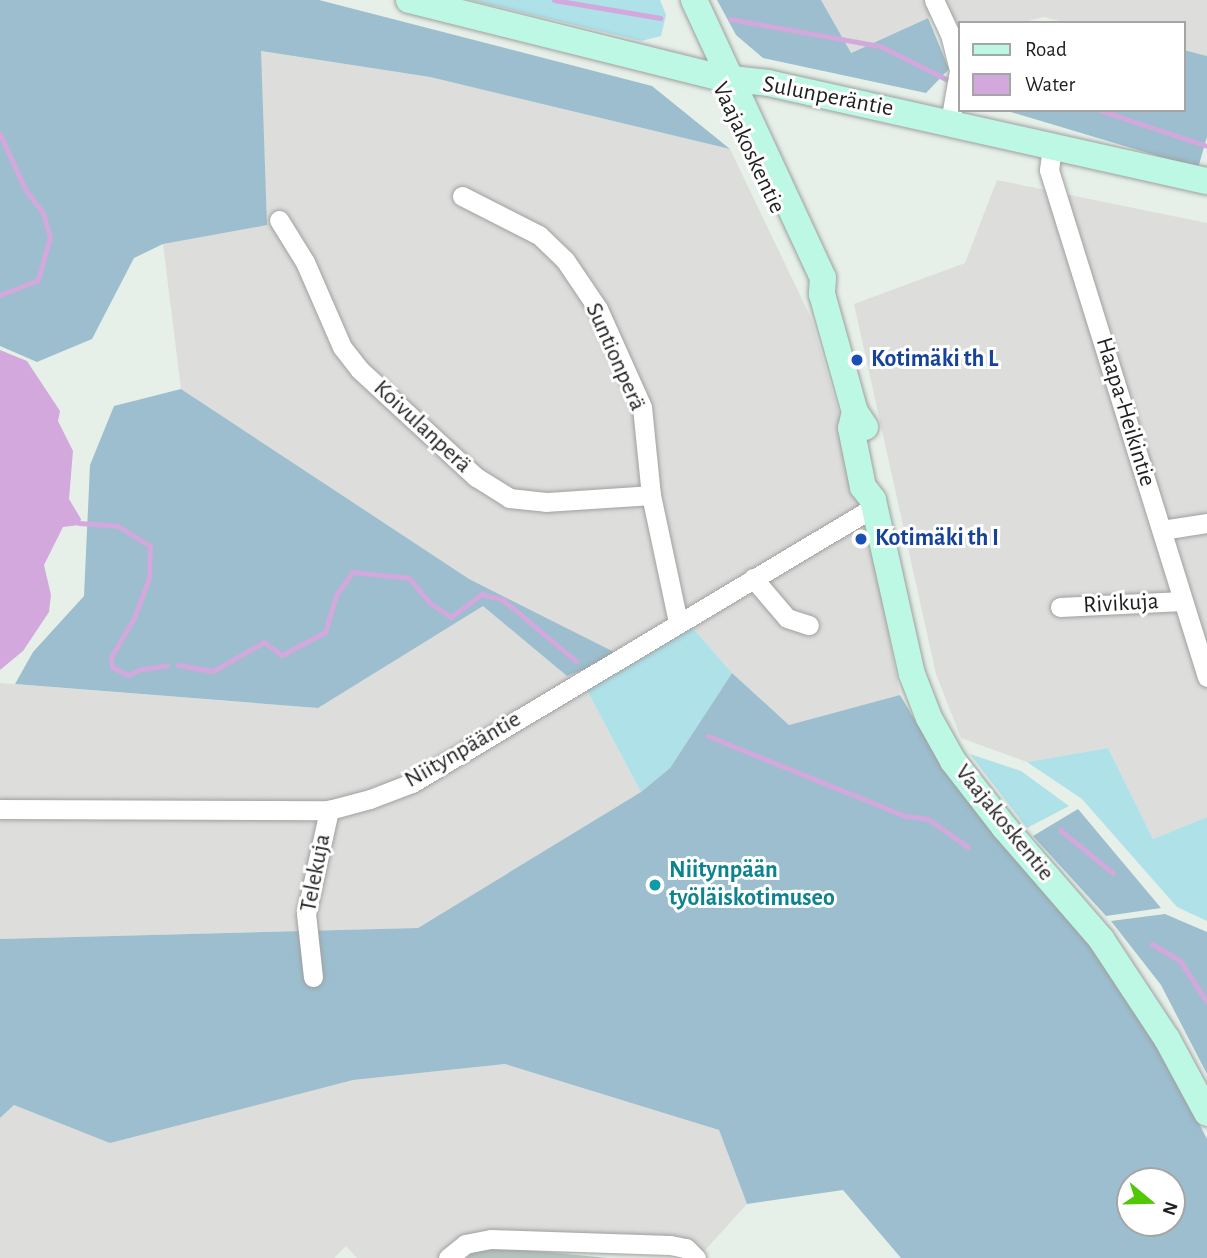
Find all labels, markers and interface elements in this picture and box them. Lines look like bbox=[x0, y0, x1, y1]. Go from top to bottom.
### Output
legend bbox=[958, 21, 1186, 112]
text: Road bbox=[1025, 39, 1067, 60]
street label: Sulunperäntie bbox=[760, 70, 896, 124]
text: Water bbox=[1025, 74, 1075, 95]
street label: Vaajakoskentie bbox=[705, 78, 791, 218]
street label: Suntionperä bbox=[578, 299, 652, 415]
street label: Haapa-Heikintie bbox=[1089, 334, 1161, 490]
place label: Kotimäki th L bbox=[871, 346, 998, 374]
marker: Kotimäki th L bbox=[849, 352, 865, 368]
street label: Koivulanperä bbox=[367, 374, 477, 480]
place label: Kotimäki th I bbox=[875, 525, 999, 553]
marker: Kotimäki th I bbox=[853, 531, 869, 547]
street label: Rivikuja bbox=[1082, 588, 1160, 620]
street label: Niitynpääntie bbox=[400, 705, 526, 795]
street label: Vaajakoskentie bbox=[948, 759, 1060, 887]
street label: Telekuja bbox=[294, 832, 338, 914]
place label: Niitynpään työläiskotimuseo bbox=[669, 857, 835, 913]
marker: Niitynpään työläiskotimuseo bbox=[647, 877, 663, 893]
north arrow bbox=[1116, 1167, 1186, 1237]
text: N bbox=[1158, 1199, 1181, 1218]

